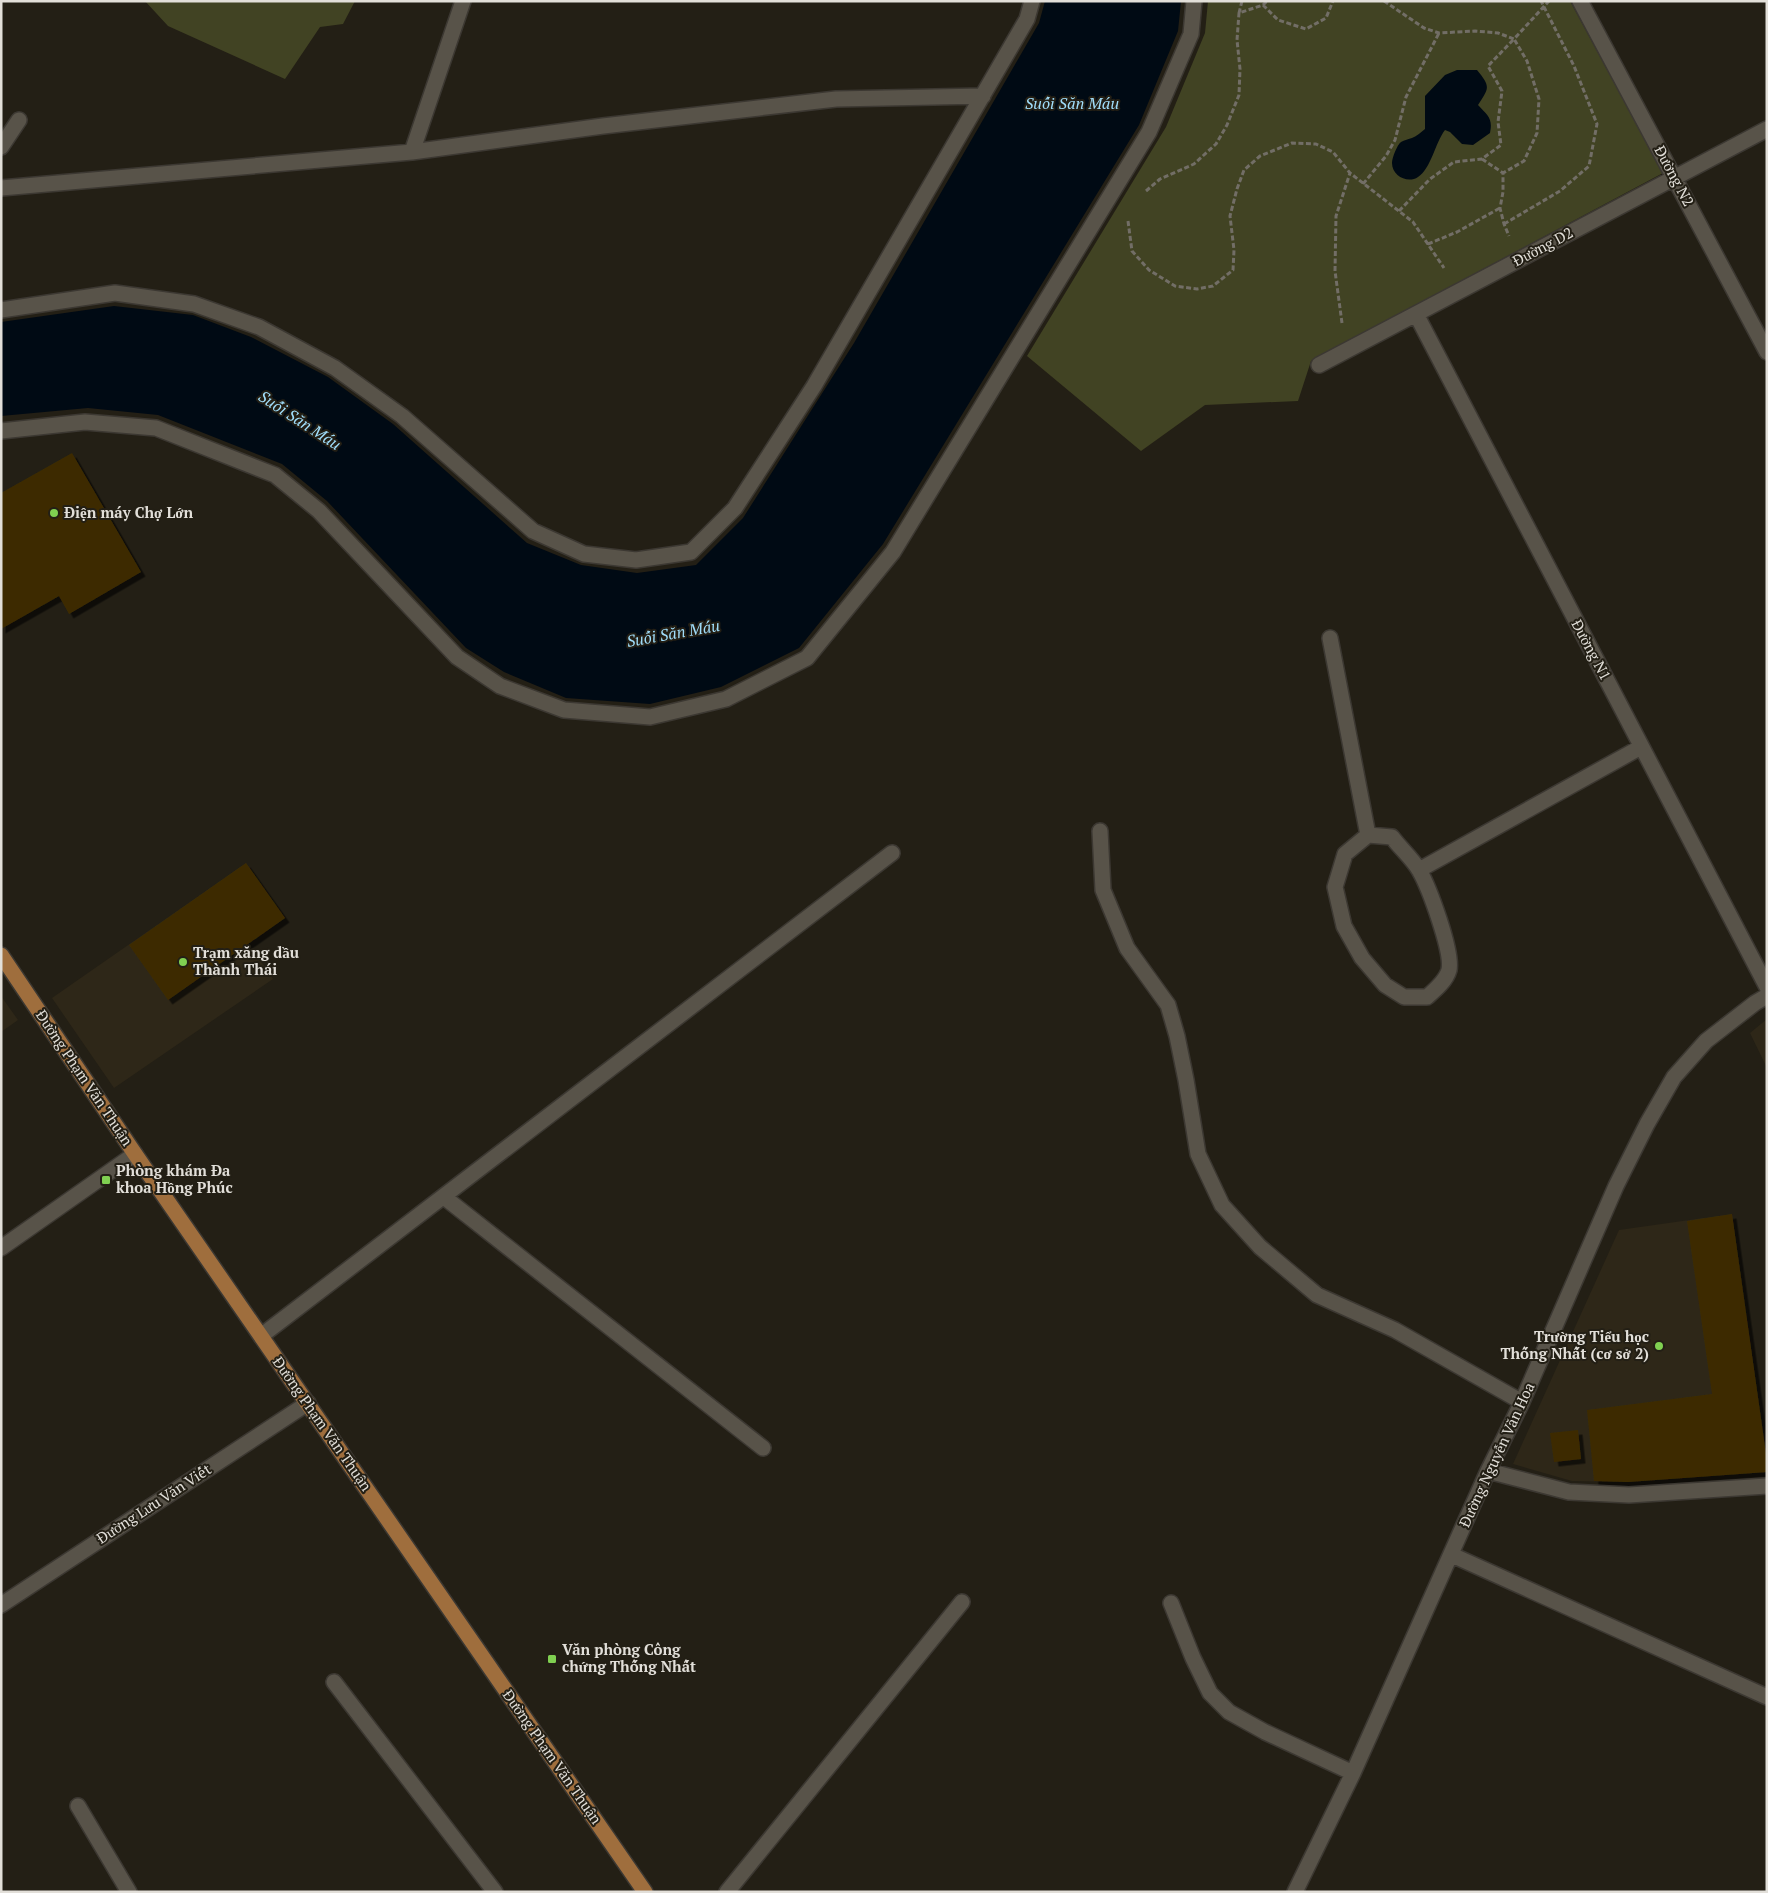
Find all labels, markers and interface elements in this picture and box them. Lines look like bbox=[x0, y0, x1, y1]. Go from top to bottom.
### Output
water label: Suối Săn Máu bbox=[1025, 92, 1119, 114]
street label: Đường N2 bbox=[1651, 142, 1699, 209]
street label: Đường D2 bbox=[1509, 222, 1576, 270]
water label: Suối Săn Máu bbox=[254, 385, 346, 455]
place label: Điện máy Chợ Lớn bbox=[64, 502, 193, 522]
marker: Điện máy Chợ Lớn bbox=[48, 507, 60, 519]
water label: Suối Săn Máu bbox=[625, 614, 721, 652]
street label: Đường N1 bbox=[1568, 616, 1616, 683]
place label: Trạm xăng dầu Thành Thái bbox=[193, 942, 300, 979]
marker: Trạm xăng dầu Thành Thái bbox=[177, 956, 189, 968]
street label: Đường Phạm Văn Thuận bbox=[32, 1006, 138, 1149]
place label: Phòng khám Đa khoa Hồng Phúc bbox=[116, 1160, 233, 1197]
marker: Phòng khám Đa khoa Hồng Phúc bbox=[100, 1174, 112, 1186]
place label: Trường Tiểu học Thống Nhất (cơ sở 2) bbox=[1500, 1326, 1649, 1363]
marker: Trường Tiểu học Thống Nhất (cơ sở 2) bbox=[1653, 1340, 1665, 1352]
street label: Đường Phạm Văn Thuận bbox=[269, 1352, 377, 1495]
street label: Đường Nguyễn Văn Hoa bbox=[1454, 1379, 1539, 1530]
street label: Đường Lưu Văn Viết bbox=[92, 1458, 215, 1548]
place label: Văn phòng Công chứng Thống Nhất bbox=[562, 1639, 696, 1676]
marker: Văn phòng Công chứng Thống Nhất bbox=[546, 1653, 558, 1665]
street label: Đường Phạm Văn Thuận bbox=[499, 1685, 607, 1828]

